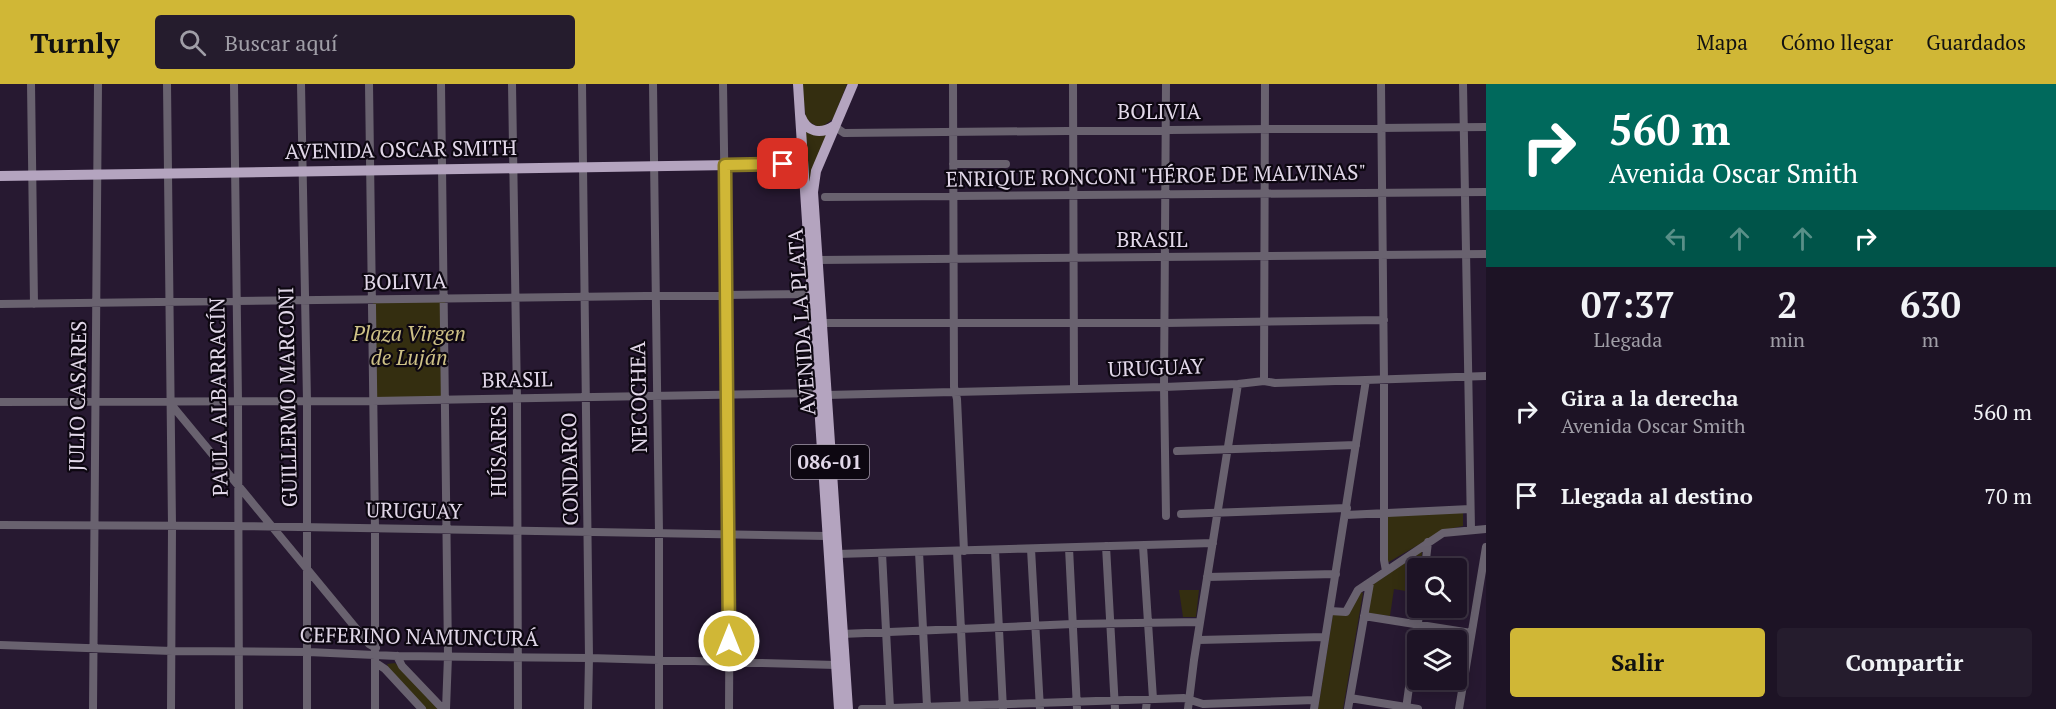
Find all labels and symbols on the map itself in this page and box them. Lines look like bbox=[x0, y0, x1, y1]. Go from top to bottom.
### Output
street label: BOLIVIA bbox=[1117, 97, 1201, 125]
street label: AVENIDA OSCAR SMITH bbox=[285, 133, 517, 165]
pin bbox=[757, 138, 808, 189]
street label: ENRIQUE RONCONI "HÉROE DE MALVINAS" bbox=[945, 157, 1366, 193]
street label: BRASIL bbox=[1117, 225, 1188, 253]
street label: AVENIDA LA PLATA bbox=[780, 227, 821, 416]
street label: BOLIVIA bbox=[363, 266, 448, 296]
street label: GUILLERMO MARCONI bbox=[271, 287, 303, 507]
street label: PAULA ALBARRACÍN bbox=[202, 297, 234, 497]
park label: Plaza Virgen de Luján bbox=[351, 319, 466, 371]
street label: JULIO CASARES bbox=[62, 320, 92, 472]
street label: NECOCHEA bbox=[623, 340, 653, 453]
street label: URUGUAY bbox=[1107, 351, 1205, 383]
street label: BRASIL bbox=[481, 364, 553, 394]
street label: HÚSARES bbox=[484, 405, 512, 497]
street label: CONDARCO bbox=[554, 412, 584, 526]
road number: 086-01 bbox=[791, 445, 869, 479]
street label: URUGUAY bbox=[366, 495, 463, 525]
position arrow bbox=[697, 609, 761, 673]
street label: CEFERINO NAMUNCURÁ bbox=[299, 620, 539, 652]

